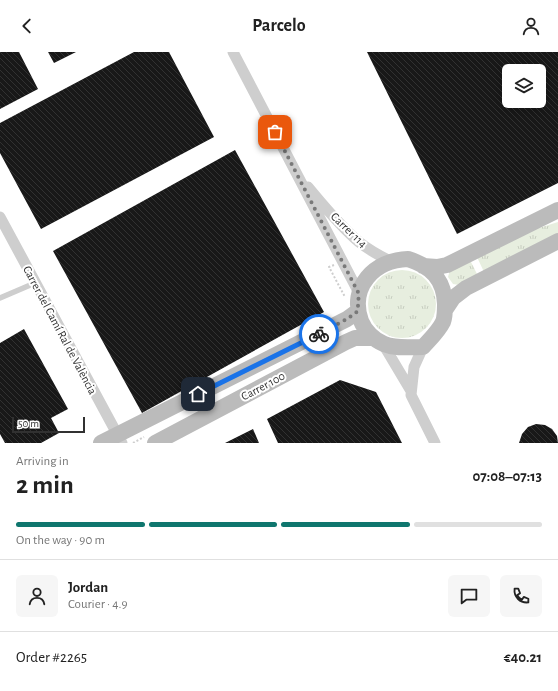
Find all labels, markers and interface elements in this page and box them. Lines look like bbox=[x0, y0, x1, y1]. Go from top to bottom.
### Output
icon: back bbox=[16, 15, 38, 37]
icon: person bbox=[520, 15, 542, 37]
text: Parcelo bbox=[252, 17, 306, 35]
map controls bbox=[502, 64, 546, 108]
button: layers bbox=[502, 64, 546, 108]
pin bbox=[258, 115, 292, 149]
icon: bag bbox=[264, 121, 286, 143]
street label: Carrer 114 bbox=[329, 210, 369, 250]
street label: Carrer del Camí Ral de València bbox=[21, 264, 99, 397]
courier bbox=[299, 314, 339, 354]
icon: bike bbox=[308, 323, 330, 345]
street label: Carrer 100 bbox=[239, 370, 287, 402]
pin bbox=[181, 377, 215, 411]
icon: home bbox=[187, 383, 209, 405]
scale bar bbox=[12, 415, 85, 434]
text: 50 m bbox=[18, 418, 39, 429]
text: Arriving in bbox=[16, 455, 69, 468]
text: 07:08–07:13 bbox=[473, 469, 542, 484]
text: 2 min bbox=[16, 472, 74, 498]
text: On the way · 90 m bbox=[16, 534, 105, 547]
button: person bbox=[16, 575, 58, 617]
button: chat bbox=[448, 575, 490, 617]
button: phone bbox=[500, 575, 542, 617]
text: Jordan bbox=[68, 580, 108, 595]
text: Courier · 4.9 bbox=[68, 598, 128, 611]
text: Order #2265 bbox=[16, 650, 87, 665]
text: €40.21 bbox=[504, 650, 542, 665]

